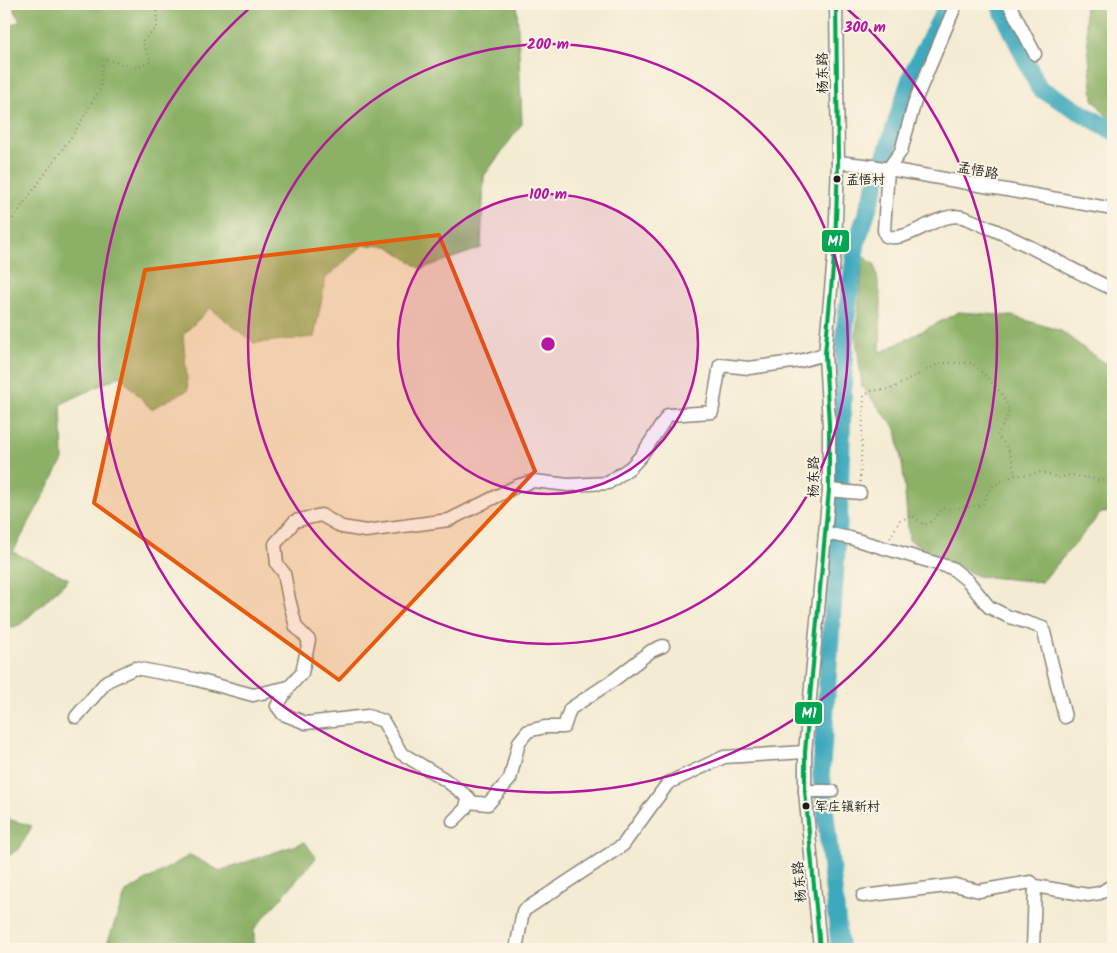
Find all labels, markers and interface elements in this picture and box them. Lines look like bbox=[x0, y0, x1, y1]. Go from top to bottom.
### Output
text: 300 m bbox=[843, 16, 886, 40]
text: 200 m bbox=[527, 33, 569, 57]
street label: 杨东路 bbox=[812, 52, 834, 94]
street label: 孟悟路 bbox=[955, 157, 1000, 185]
place label: 孟悟村 bbox=[846, 170, 885, 191]
marker: 孟悟村 bbox=[832, 174, 842, 184]
text: 100 m bbox=[529, 183, 567, 207]
line badge: M1 bbox=[821, 229, 850, 253]
text: M1 bbox=[828, 231, 843, 253]
centre of rings bbox=[539, 335, 557, 353]
street label: 杨东路 bbox=[803, 456, 825, 498]
line badge: M1 bbox=[794, 701, 823, 725]
text: M1 bbox=[802, 703, 817, 725]
place label: 军庄镇新村 bbox=[815, 797, 880, 818]
marker: 军庄镇新村 bbox=[801, 801, 811, 811]
street label: 杨东路 bbox=[787, 860, 813, 904]

